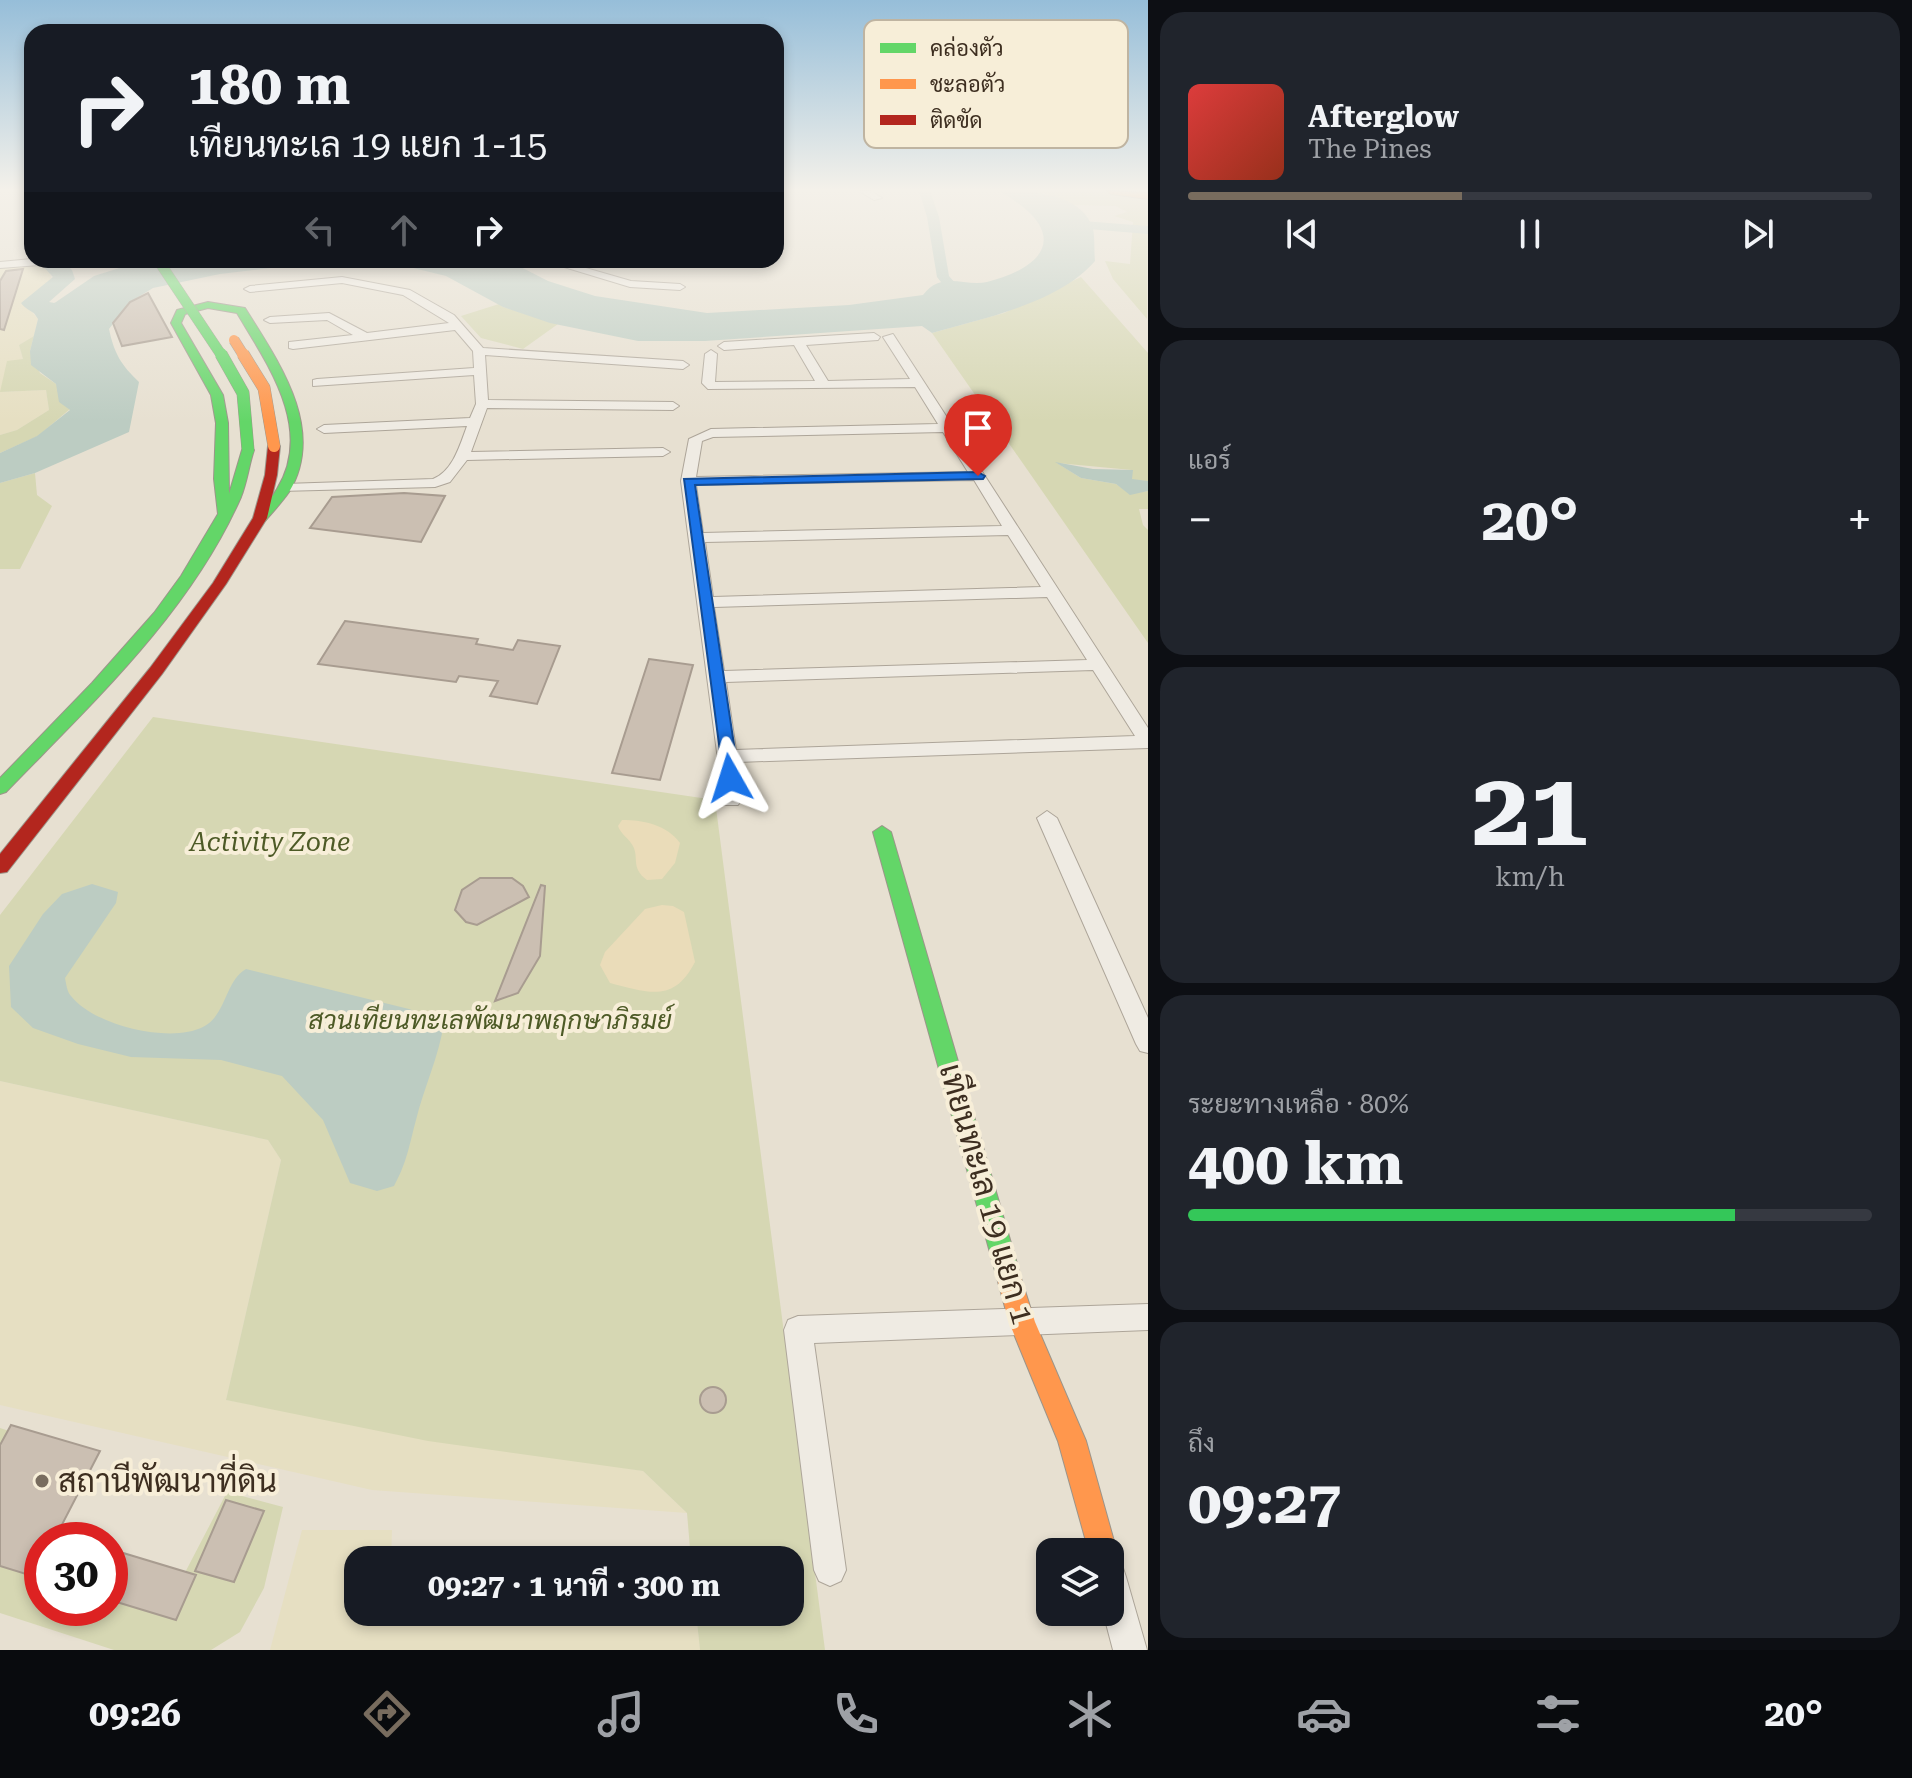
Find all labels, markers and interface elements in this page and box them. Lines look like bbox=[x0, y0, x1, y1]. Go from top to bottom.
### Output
legend bbox=[864, 20, 1128, 148]
text: คล่องตัว bbox=[930, 35, 1004, 61]
text: 180 m bbox=[188, 52, 350, 118]
icon: right bbox=[56, 56, 160, 160]
text: ชะลอตัว bbox=[930, 71, 1005, 97]
text: Afterglow bbox=[1308, 99, 1459, 134]
text: ติดขัด bbox=[930, 107, 982, 133]
text: เทียนทะเล 19 แยก 1-15 bbox=[188, 124, 547, 166]
text: The Pines bbox=[1308, 134, 1432, 164]
icon: left bbox=[298, 208, 342, 252]
icon: ahead bbox=[382, 208, 426, 252]
icon: right bbox=[466, 208, 510, 252]
icon: previous bbox=[1280, 212, 1324, 256]
icon: pause bbox=[1508, 212, 1552, 256]
icon: next bbox=[1736, 212, 1780, 256]
pin bbox=[944, 394, 1012, 476]
icon: arrive bbox=[956, 406, 1000, 450]
text: แอร์ bbox=[1188, 445, 1231, 475]
text: 20° bbox=[1481, 484, 1579, 555]
text: − bbox=[1188, 494, 1213, 546]
text: + bbox=[1847, 494, 1872, 546]
position arrow bbox=[688, 736, 772, 820]
text: 21 bbox=[1472, 749, 1588, 870]
park label: Activity Zone bbox=[188, 827, 350, 857]
text: km/h bbox=[1495, 862, 1565, 892]
park label: สวนเทียนทะเลพัฒนาพฤกษาภิรมย์ bbox=[308, 1003, 676, 1036]
street label: เทียนทะเล 19 แยก 1 bbox=[932, 1059, 1043, 1329]
text: ระยะทางเหลือ · 80% bbox=[1188, 1089, 1409, 1119]
text: 400 km bbox=[1188, 1128, 1403, 1199]
text: ถึง bbox=[1188, 1428, 1215, 1458]
place label: สถานีพัฒนาที่ดิน bbox=[58, 1453, 277, 1500]
text: 09:27 bbox=[1188, 1467, 1341, 1538]
marker: สถานีพัฒนาที่ดิน bbox=[33, 1472, 51, 1490]
speed limit sign: 30 bbox=[24, 1522, 128, 1626]
map controls bbox=[1036, 1538, 1124, 1626]
button: layers bbox=[1036, 1538, 1124, 1626]
text: 09:27 · 1 นาที · 300 m bbox=[428, 1568, 720, 1603]
icon: directions bbox=[359, 1686, 415, 1742]
icon: music bbox=[593, 1686, 649, 1742]
icon: phone bbox=[828, 1686, 884, 1742]
icon: climate bbox=[1062, 1686, 1118, 1742]
icon: car bbox=[1296, 1686, 1352, 1742]
icon: filters bbox=[1530, 1686, 1586, 1742]
text: 09:26 bbox=[89, 1693, 181, 1735]
text: 20° bbox=[1765, 1693, 1823, 1735]

